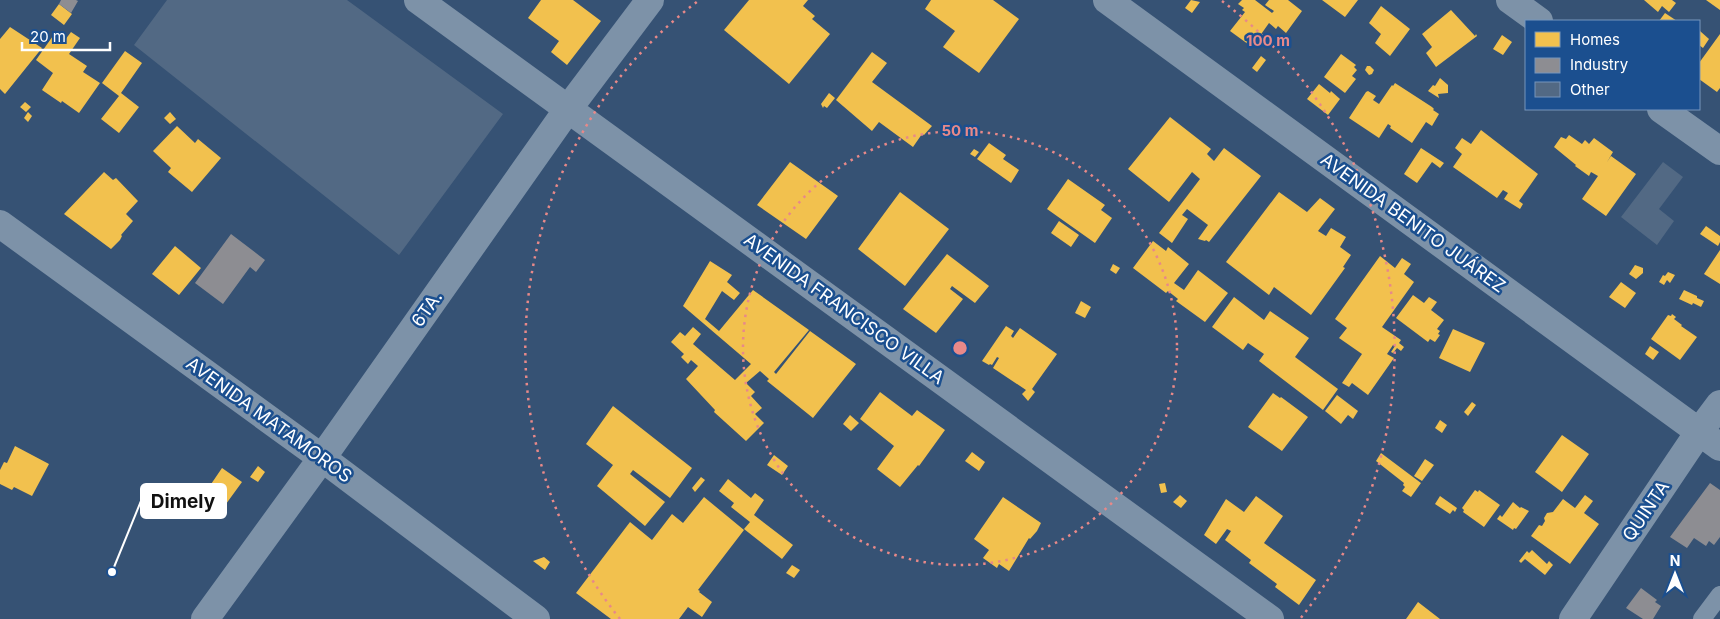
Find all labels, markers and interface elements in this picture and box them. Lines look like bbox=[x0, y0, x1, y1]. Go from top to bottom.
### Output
scale bar bbox=[22, 20, 110, 52]
legend bbox=[1525, 20, 1700, 110]
text: 20 m bbox=[30, 27, 66, 46]
text: Homes bbox=[1570, 30, 1620, 49]
text: 100 m bbox=[1246, 31, 1290, 50]
text: Industry bbox=[1570, 55, 1629, 74]
text: Other bbox=[1570, 80, 1610, 99]
text: 50 m bbox=[942, 121, 978, 140]
street label: AVENIDA BENITO JUÁREZ bbox=[1317, 148, 1510, 297]
street label: AVENIDA FRANCISCO VILLA bbox=[740, 229, 949, 388]
street label: 6TA. bbox=[407, 287, 446, 331]
centre of rings bbox=[951, 339, 969, 357]
street label: AVENIDA MATAMOROS bbox=[183, 353, 356, 487]
street label: QUINTA bbox=[1618, 477, 1673, 545]
callout: Dimely bbox=[141, 484, 226, 518]
text: Dimely bbox=[151, 490, 216, 513]
north arrow bbox=[1650, 549, 1700, 599]
text: N bbox=[1670, 552, 1680, 569]

